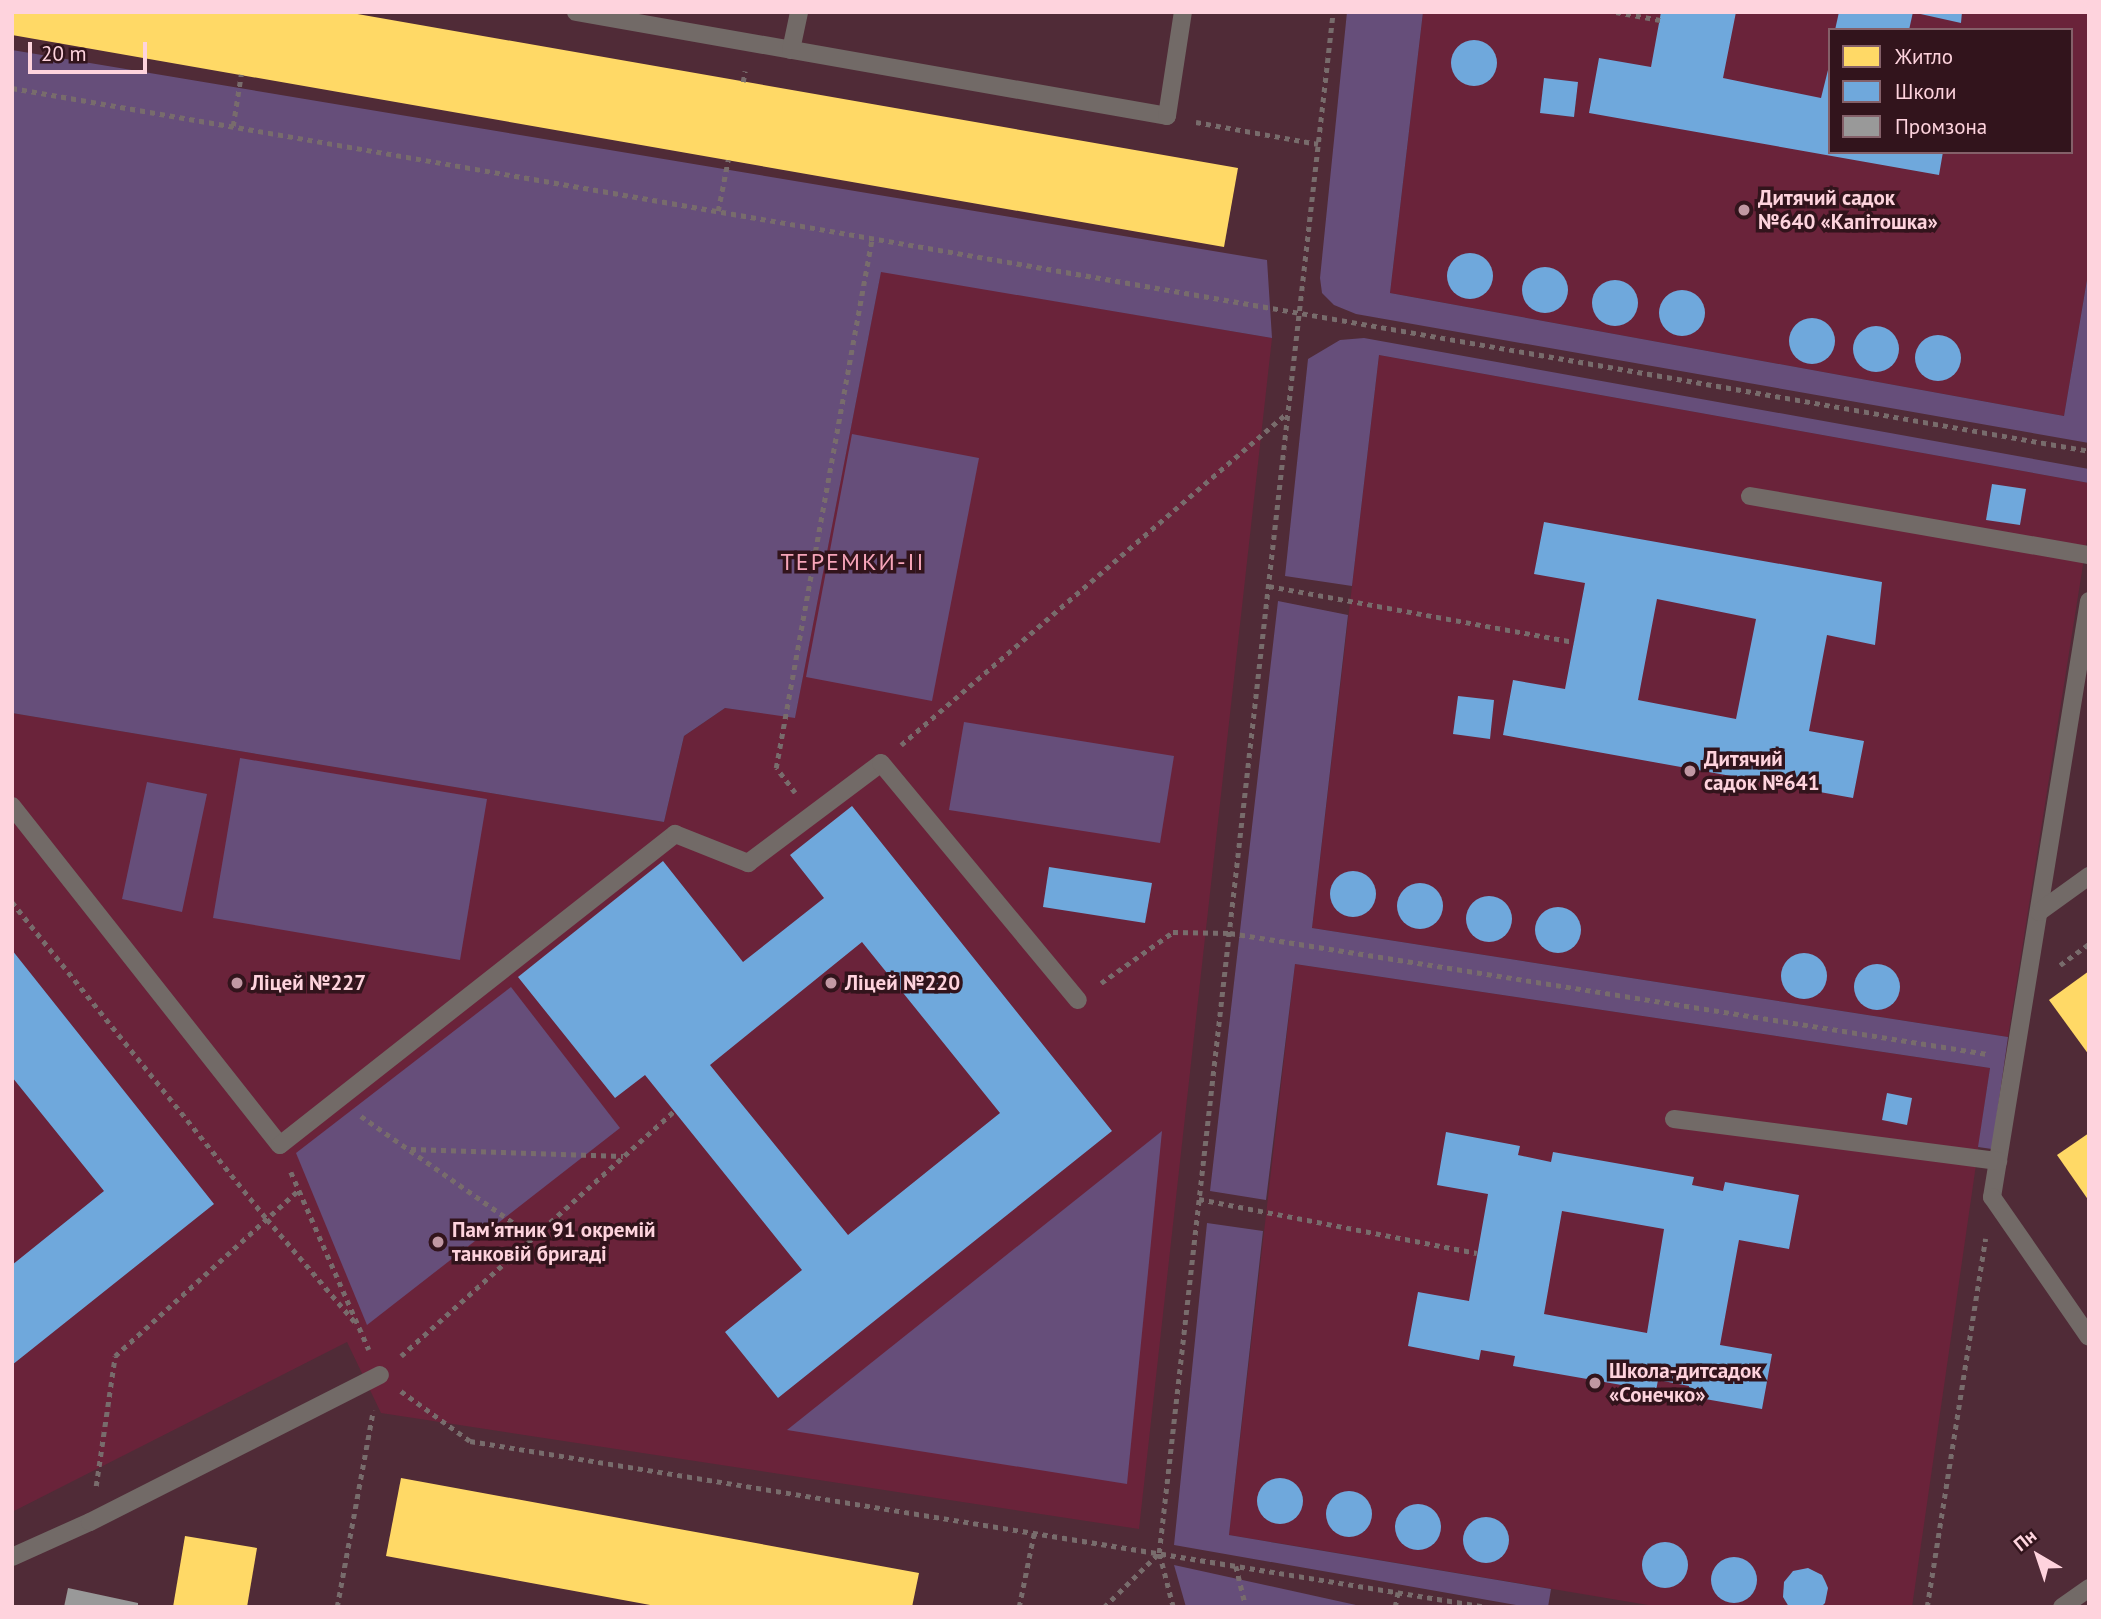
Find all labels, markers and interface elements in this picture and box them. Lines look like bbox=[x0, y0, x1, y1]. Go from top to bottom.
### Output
scale bar bbox=[32, 28, 150, 72]
legend bbox=[1828, 28, 2073, 154]
text: 20 m bbox=[41, 40, 87, 67]
text: Житло bbox=[1895, 43, 1953, 70]
text: Школи bbox=[1895, 78, 1956, 105]
text: Промзона bbox=[1895, 113, 1987, 140]
place label: Дитячий садок №640 «Капітошка» bbox=[1758, 185, 1938, 235]
marker: Дитячий садок №640 «Капітошка» bbox=[1736, 202, 1752, 218]
district label: ТЕРЕМКИ-ІІ bbox=[782, 548, 924, 576]
place label: Дитячий садок №641 bbox=[1704, 746, 1820, 796]
marker: Дитячий садок №641 bbox=[1682, 763, 1698, 779]
place label: Ліцей №227 bbox=[251, 970, 366, 996]
place label: Ліцей №220 bbox=[845, 970, 960, 996]
marker: Ліцей №227 bbox=[229, 975, 245, 991]
marker: Ліцей №220 bbox=[823, 975, 839, 991]
place label: Пам'ятник 91 окремій танковій бригаді bbox=[452, 1217, 655, 1267]
marker: Пам'ятник 91 окремій танковій бригаді bbox=[430, 1234, 446, 1250]
place label: Школа-дитсадок «Сонечко» bbox=[1609, 1358, 1762, 1408]
marker: Школа-дитсадок «Сонечко» bbox=[1587, 1375, 1603, 1391]
north arrow bbox=[2003, 1521, 2073, 1591]
text: Пн bbox=[2009, 1523, 2041, 1556]

